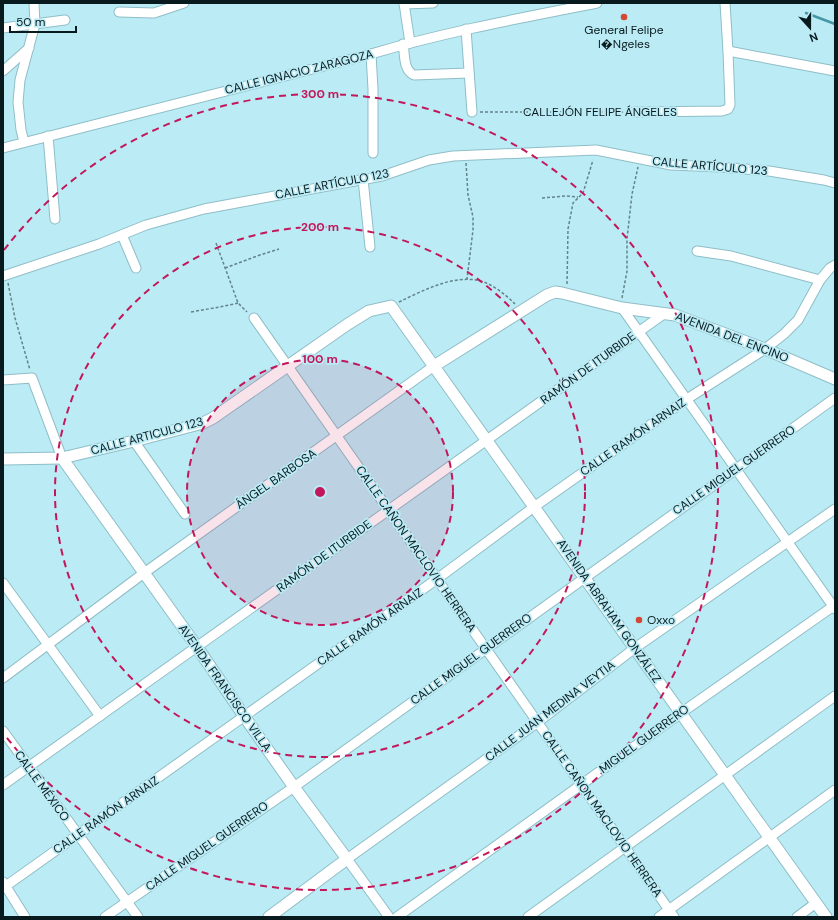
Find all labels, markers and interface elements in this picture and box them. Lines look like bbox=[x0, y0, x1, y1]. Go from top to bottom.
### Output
scale bar bbox=[10, 8, 76, 34]
north arrow bbox=[790, 8, 830, 48]
marker: General Felipe I�Ngeles bbox=[619, 12, 629, 22]
text: 50 m bbox=[16, 14, 45, 30]
place label: General Felipe I�Ngeles bbox=[584, 22, 664, 52]
text: N bbox=[807, 29, 820, 45]
street label: CALLE IGNACIO ZARAGOZA bbox=[223, 46, 375, 98]
text: 300 m bbox=[301, 86, 339, 102]
street label: CALLEJÓN FELIPE ÁNGELES bbox=[523, 104, 677, 120]
street label: CALLE ARTÍCULO 123 bbox=[652, 153, 768, 179]
street label: CALLE ARTÍCULO 123 bbox=[274, 165, 390, 203]
text: 200 m bbox=[301, 219, 339, 235]
street label: AVENIDA DEL ENCINO bbox=[673, 308, 791, 366]
street label: RAMÓN DE ITURBIDE bbox=[537, 328, 639, 408]
text: 100 m bbox=[302, 351, 338, 367]
street label: CALLE RAMÓN ARNAIZ bbox=[577, 394, 689, 480]
street label: CALLE ARTICULO 123 bbox=[89, 413, 205, 459]
street label: CALLE MIGUEL GUERRERO bbox=[669, 421, 799, 519]
street label: ÁNGEL BARBOSA bbox=[232, 445, 320, 513]
street label: CALLE CAÑON MACLOVIO HERRERA bbox=[352, 463, 480, 635]
centre of rings bbox=[313, 485, 327, 499]
street label: RAMÓN DE ITURBIDE bbox=[273, 516, 375, 596]
street label: AVENIDA ABRAHAM GONZÁLEZ bbox=[553, 536, 665, 686]
street label: CALLE RAMÓN ARNAIZ bbox=[314, 584, 426, 670]
street label: CALLE MIGUEL GUERRERO bbox=[407, 610, 535, 708]
place label: Oxxo bbox=[647, 612, 675, 628]
marker: Oxxo bbox=[634, 615, 644, 625]
street label: AVENIDA FRANCISCO VILLA bbox=[175, 621, 275, 755]
street label: CALLE JUAN MEDINA VEYTIA bbox=[482, 657, 618, 765]
street label: MIGUEL GUERRERO bbox=[596, 701, 692, 777]
street label: CALLE CAÑON MACLOVIO HERRERA bbox=[538, 728, 666, 900]
street label: CALLE MÉXICO bbox=[11, 747, 73, 825]
street label: CALLE RAMÓN ARNAIZ bbox=[50, 772, 162, 858]
street label: CALLE MIGUEL GUERRERO bbox=[142, 797, 272, 895]

